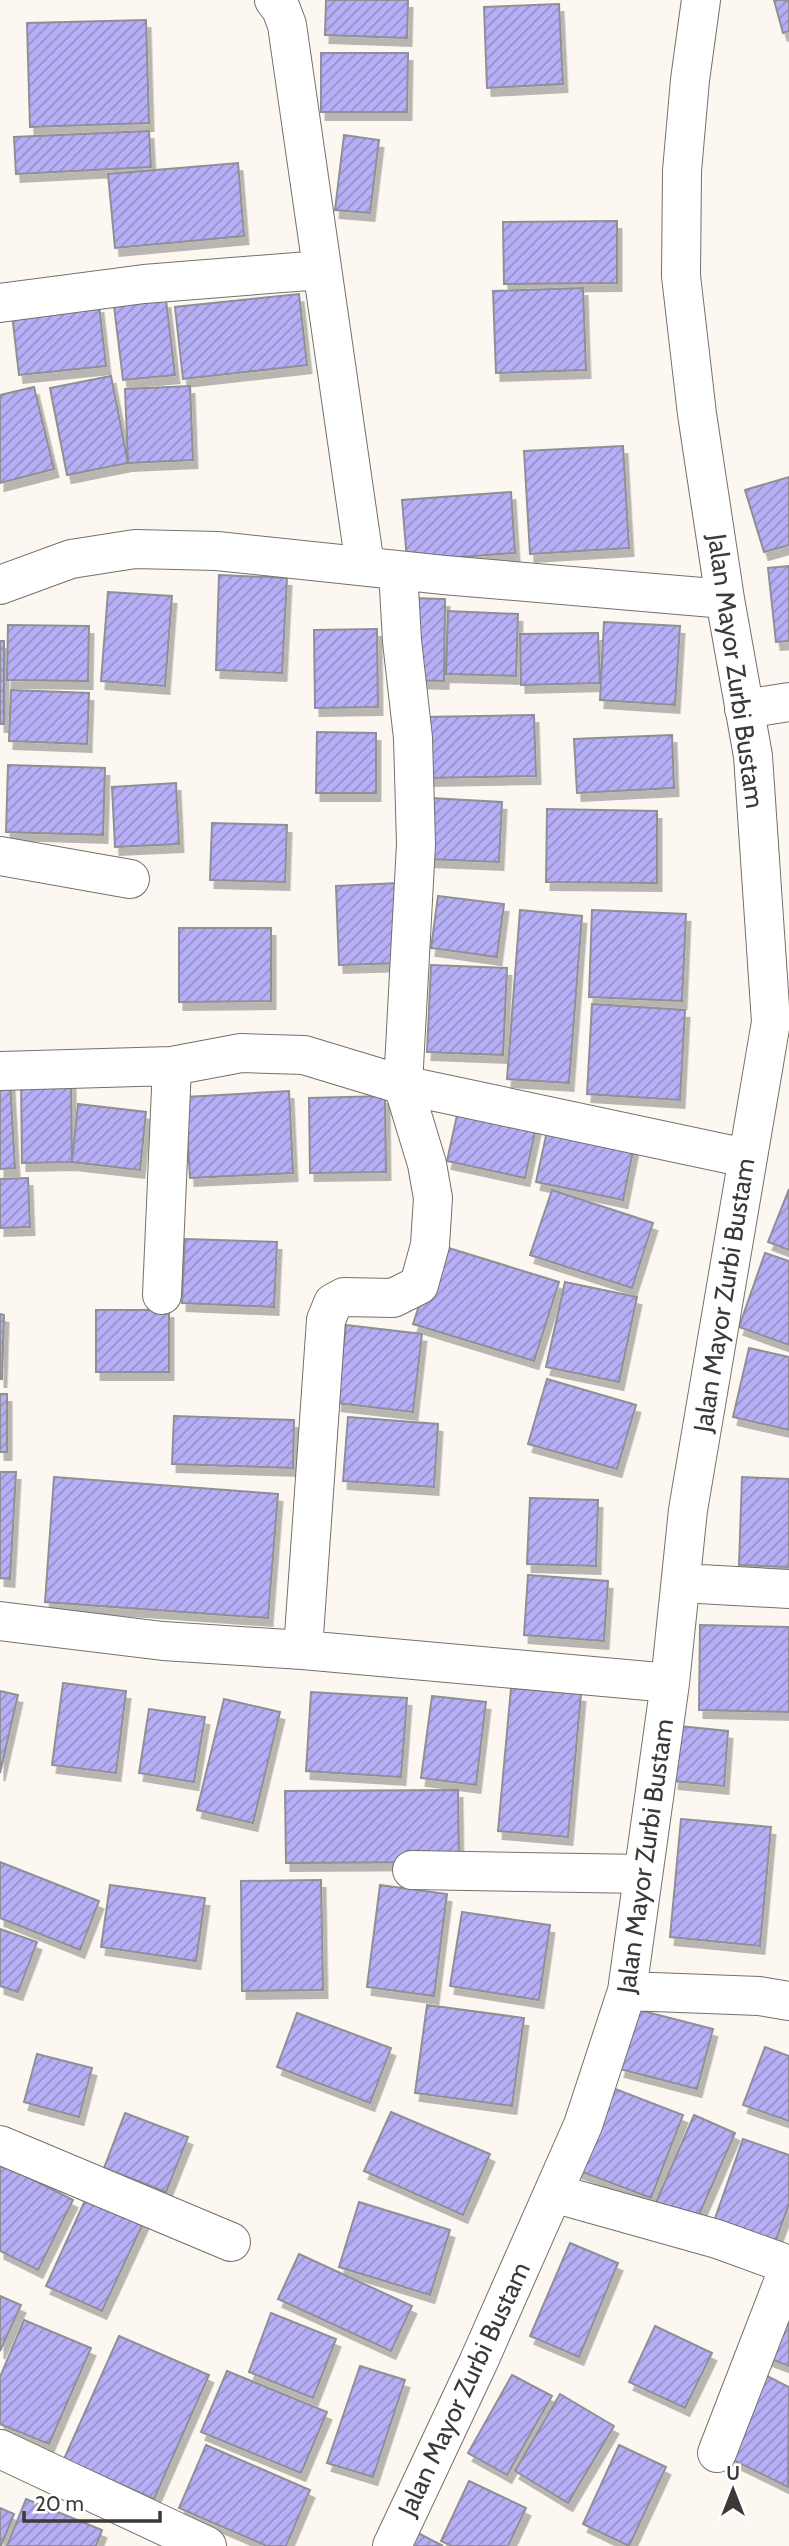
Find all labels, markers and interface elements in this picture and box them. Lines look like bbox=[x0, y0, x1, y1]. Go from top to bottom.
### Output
street label: Jalan Mayor Zurbi Bustam bbox=[701, 531, 771, 810]
street label: Jalan Mayor Zurbi Bustam bbox=[686, 1156, 761, 1435]
street label: Jalan Mayor Zurbi Bustam bbox=[610, 1717, 680, 1996]
street label: Jalan Mayor Zurbi Bustam bbox=[391, 2257, 537, 2522]
north arrow bbox=[698, 2455, 768, 2525]
text: U bbox=[726, 2462, 740, 2485]
scale bar bbox=[24, 2480, 161, 2524]
text: 20 m bbox=[35, 2491, 84, 2516]

